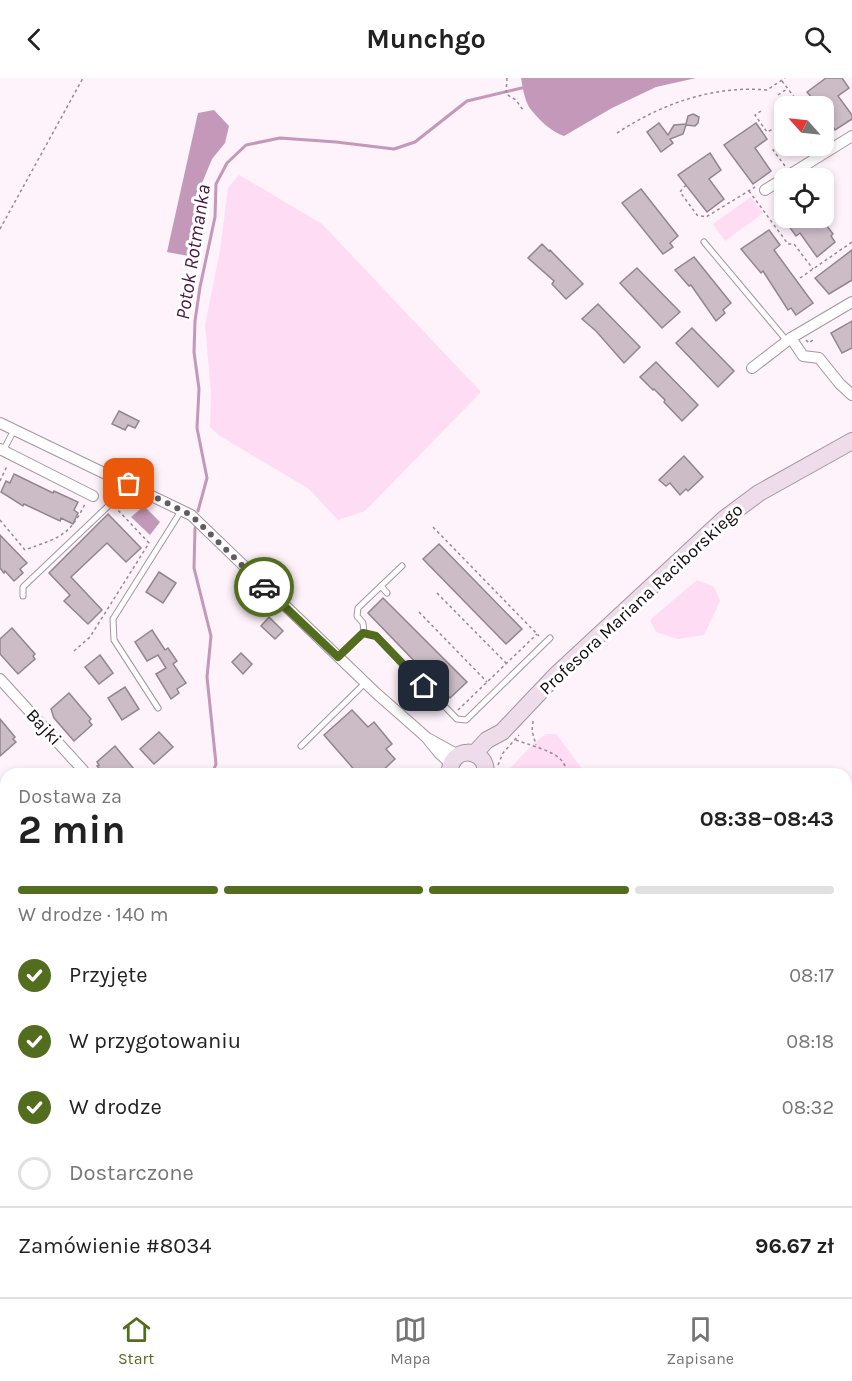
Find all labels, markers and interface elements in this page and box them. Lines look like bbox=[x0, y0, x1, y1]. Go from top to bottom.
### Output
icon: back bbox=[18, 23, 51, 56]
text: Munchgo bbox=[366, 23, 486, 55]
icon: search bbox=[801, 23, 834, 56]
north arrow bbox=[774, 96, 834, 156]
map controls bbox=[774, 96, 834, 228]
button: locate bbox=[774, 168, 834, 228]
water label: Potok Rotmanka bbox=[171, 183, 215, 321]
pin bbox=[103, 458, 154, 509]
icon: bag bbox=[112, 467, 145, 500]
street label: Profesora Mariana Raciborskiego bbox=[535, 499, 747, 699]
courier bbox=[234, 557, 294, 617]
icon: car bbox=[248, 571, 281, 604]
pin bbox=[398, 660, 449, 711]
icon: home bbox=[407, 669, 440, 702]
street label: Bajki bbox=[22, 704, 66, 750]
text: Dostawa za bbox=[18, 785, 122, 808]
text: 08:38–08:43 bbox=[700, 806, 834, 832]
text: 2 min bbox=[18, 807, 126, 853]
text: W drodze · 140 m bbox=[18, 903, 168, 926]
icon: check bbox=[18, 959, 51, 992]
text: Przyjęte bbox=[69, 962, 148, 988]
text: 08:17 bbox=[789, 964, 834, 987]
icon: check bbox=[18, 1025, 51, 1058]
text: W przygotowaniu bbox=[69, 1028, 241, 1054]
text: 08:18 bbox=[786, 1030, 834, 1053]
icon: check bbox=[18, 1091, 51, 1124]
text: W drodze bbox=[69, 1094, 162, 1120]
text: 08:32 bbox=[782, 1096, 834, 1119]
text: Dostarczone bbox=[69, 1160, 194, 1186]
text: Zamówienie #8034 bbox=[18, 1233, 212, 1259]
text: 96.67 zł bbox=[755, 1233, 834, 1259]
tab: Start bbox=[118, 1313, 154, 1368]
tab: Mapa bbox=[390, 1313, 431, 1368]
tab: Zapisane bbox=[667, 1313, 734, 1368]

